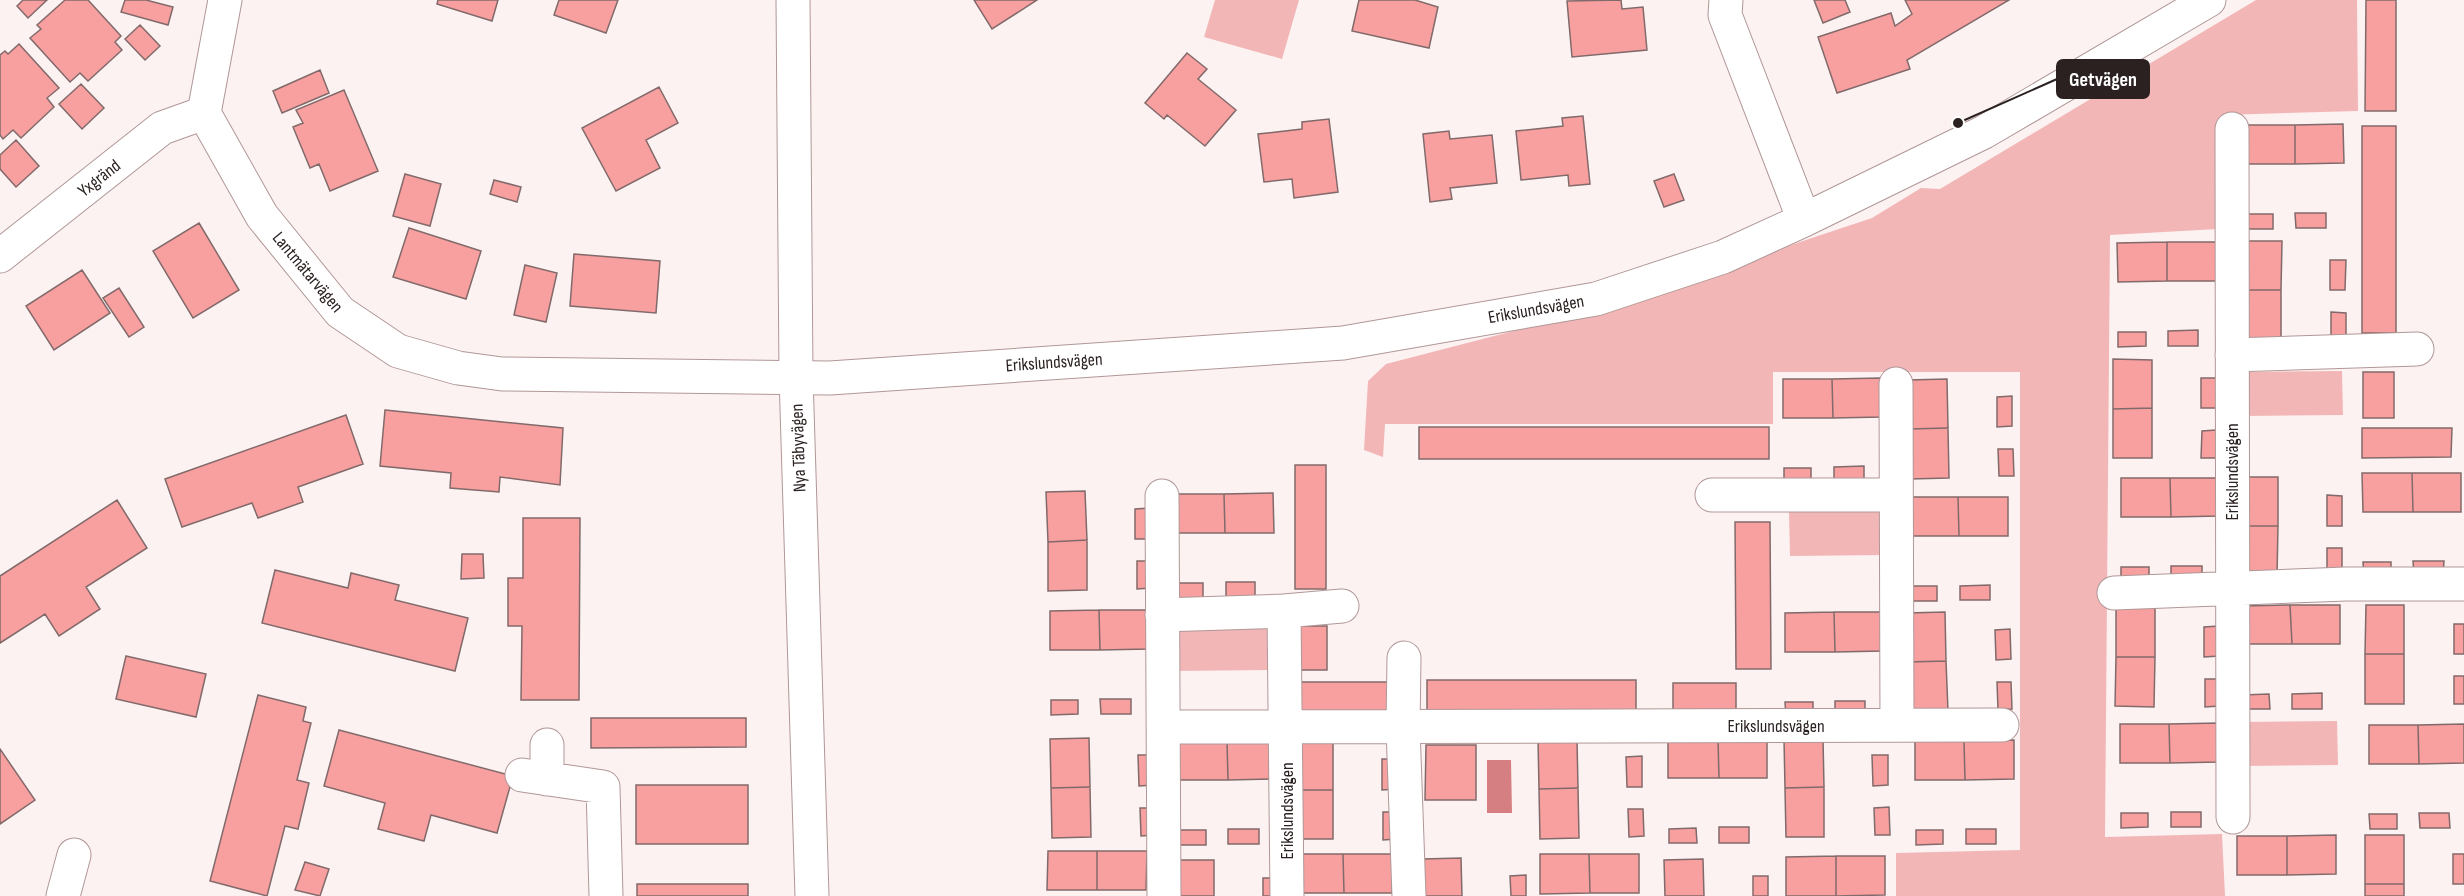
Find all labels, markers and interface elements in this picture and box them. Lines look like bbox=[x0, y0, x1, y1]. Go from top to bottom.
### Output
callout: Getvägen bbox=[2057, 60, 2149, 98]
text: Getvägen bbox=[2069, 68, 2137, 92]
street label: Yxgränd bbox=[74, 155, 125, 201]
street label: Lantmätarvägen bbox=[268, 228, 347, 317]
street label: Erikslundsvägen bbox=[1486, 291, 1586, 328]
street label: Erikslundsvägen bbox=[1005, 349, 1103, 376]
street label: Nya Täbyvägen bbox=[786, 403, 811, 493]
street label: Erikslundsvägen bbox=[2222, 423, 2243, 521]
street label: Erikslundsvägen bbox=[1727, 716, 1825, 737]
street label: Erikslundsvägen bbox=[1277, 762, 1298, 860]

